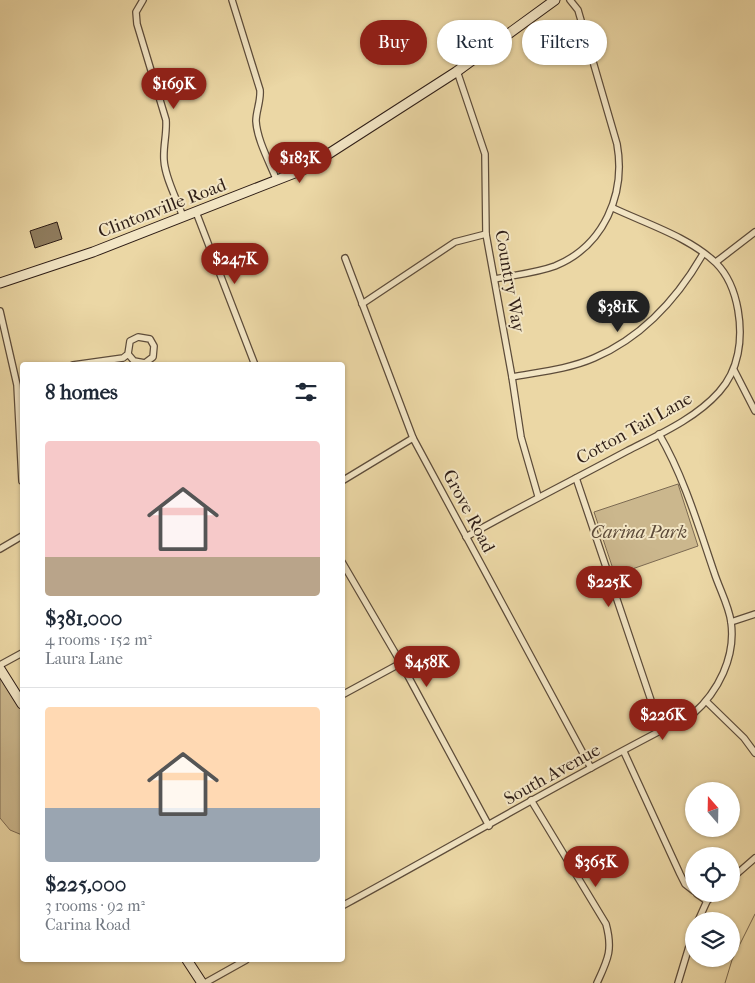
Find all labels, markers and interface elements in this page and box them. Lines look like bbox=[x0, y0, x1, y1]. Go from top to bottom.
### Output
chip: Buy bbox=[360, 20, 427, 65]
chip: Rent bbox=[437, 20, 512, 65]
chip: Filters bbox=[522, 20, 607, 65]
pin: $169K bbox=[139, 68, 209, 110]
text: $169K bbox=[152, 74, 196, 93]
pin: $183K bbox=[265, 142, 335, 184]
text: $183K bbox=[280, 148, 320, 167]
street label: Clintonville Road bbox=[95, 174, 229, 243]
street label: Country Way bbox=[490, 228, 529, 335]
pin: $247K bbox=[200, 242, 270, 285]
text: $247K bbox=[212, 249, 258, 268]
pin: $381K bbox=[583, 290, 653, 333]
text: $381K bbox=[598, 297, 638, 316]
icon: filters bbox=[292, 378, 320, 406]
text: 8 homes bbox=[45, 380, 118, 404]
street label: Cotton Tail Lane bbox=[573, 388, 696, 469]
street label: Grove Road bbox=[438, 466, 499, 556]
icon: home bbox=[138, 474, 228, 564]
park label: Carina Park bbox=[591, 522, 687, 543]
pin: $225K bbox=[574, 566, 644, 608]
text: $225K bbox=[587, 572, 631, 591]
text: $381,000 bbox=[45, 606, 122, 630]
text: 4 rooms · 152 m² bbox=[45, 630, 152, 649]
pin: $458K bbox=[392, 646, 462, 688]
text: Laura Lane bbox=[45, 649, 123, 668]
text: $458K bbox=[405, 652, 449, 671]
pin: $226K bbox=[628, 698, 698, 741]
text: $226K bbox=[640, 705, 686, 724]
icon: home bbox=[138, 739, 228, 829]
street label: South Avenue bbox=[500, 739, 604, 810]
north arrow bbox=[685, 782, 740, 838]
map controls bbox=[685, 782, 740, 967]
pin: $365K bbox=[561, 846, 631, 888]
button: locate bbox=[685, 847, 740, 902]
text: $365K bbox=[575, 852, 617, 871]
text: $225,000 bbox=[45, 872, 126, 896]
text: 3 rooms · 92 m² bbox=[45, 896, 145, 915]
button: layers bbox=[685, 912, 740, 967]
text: Carina Road bbox=[45, 915, 130, 934]

